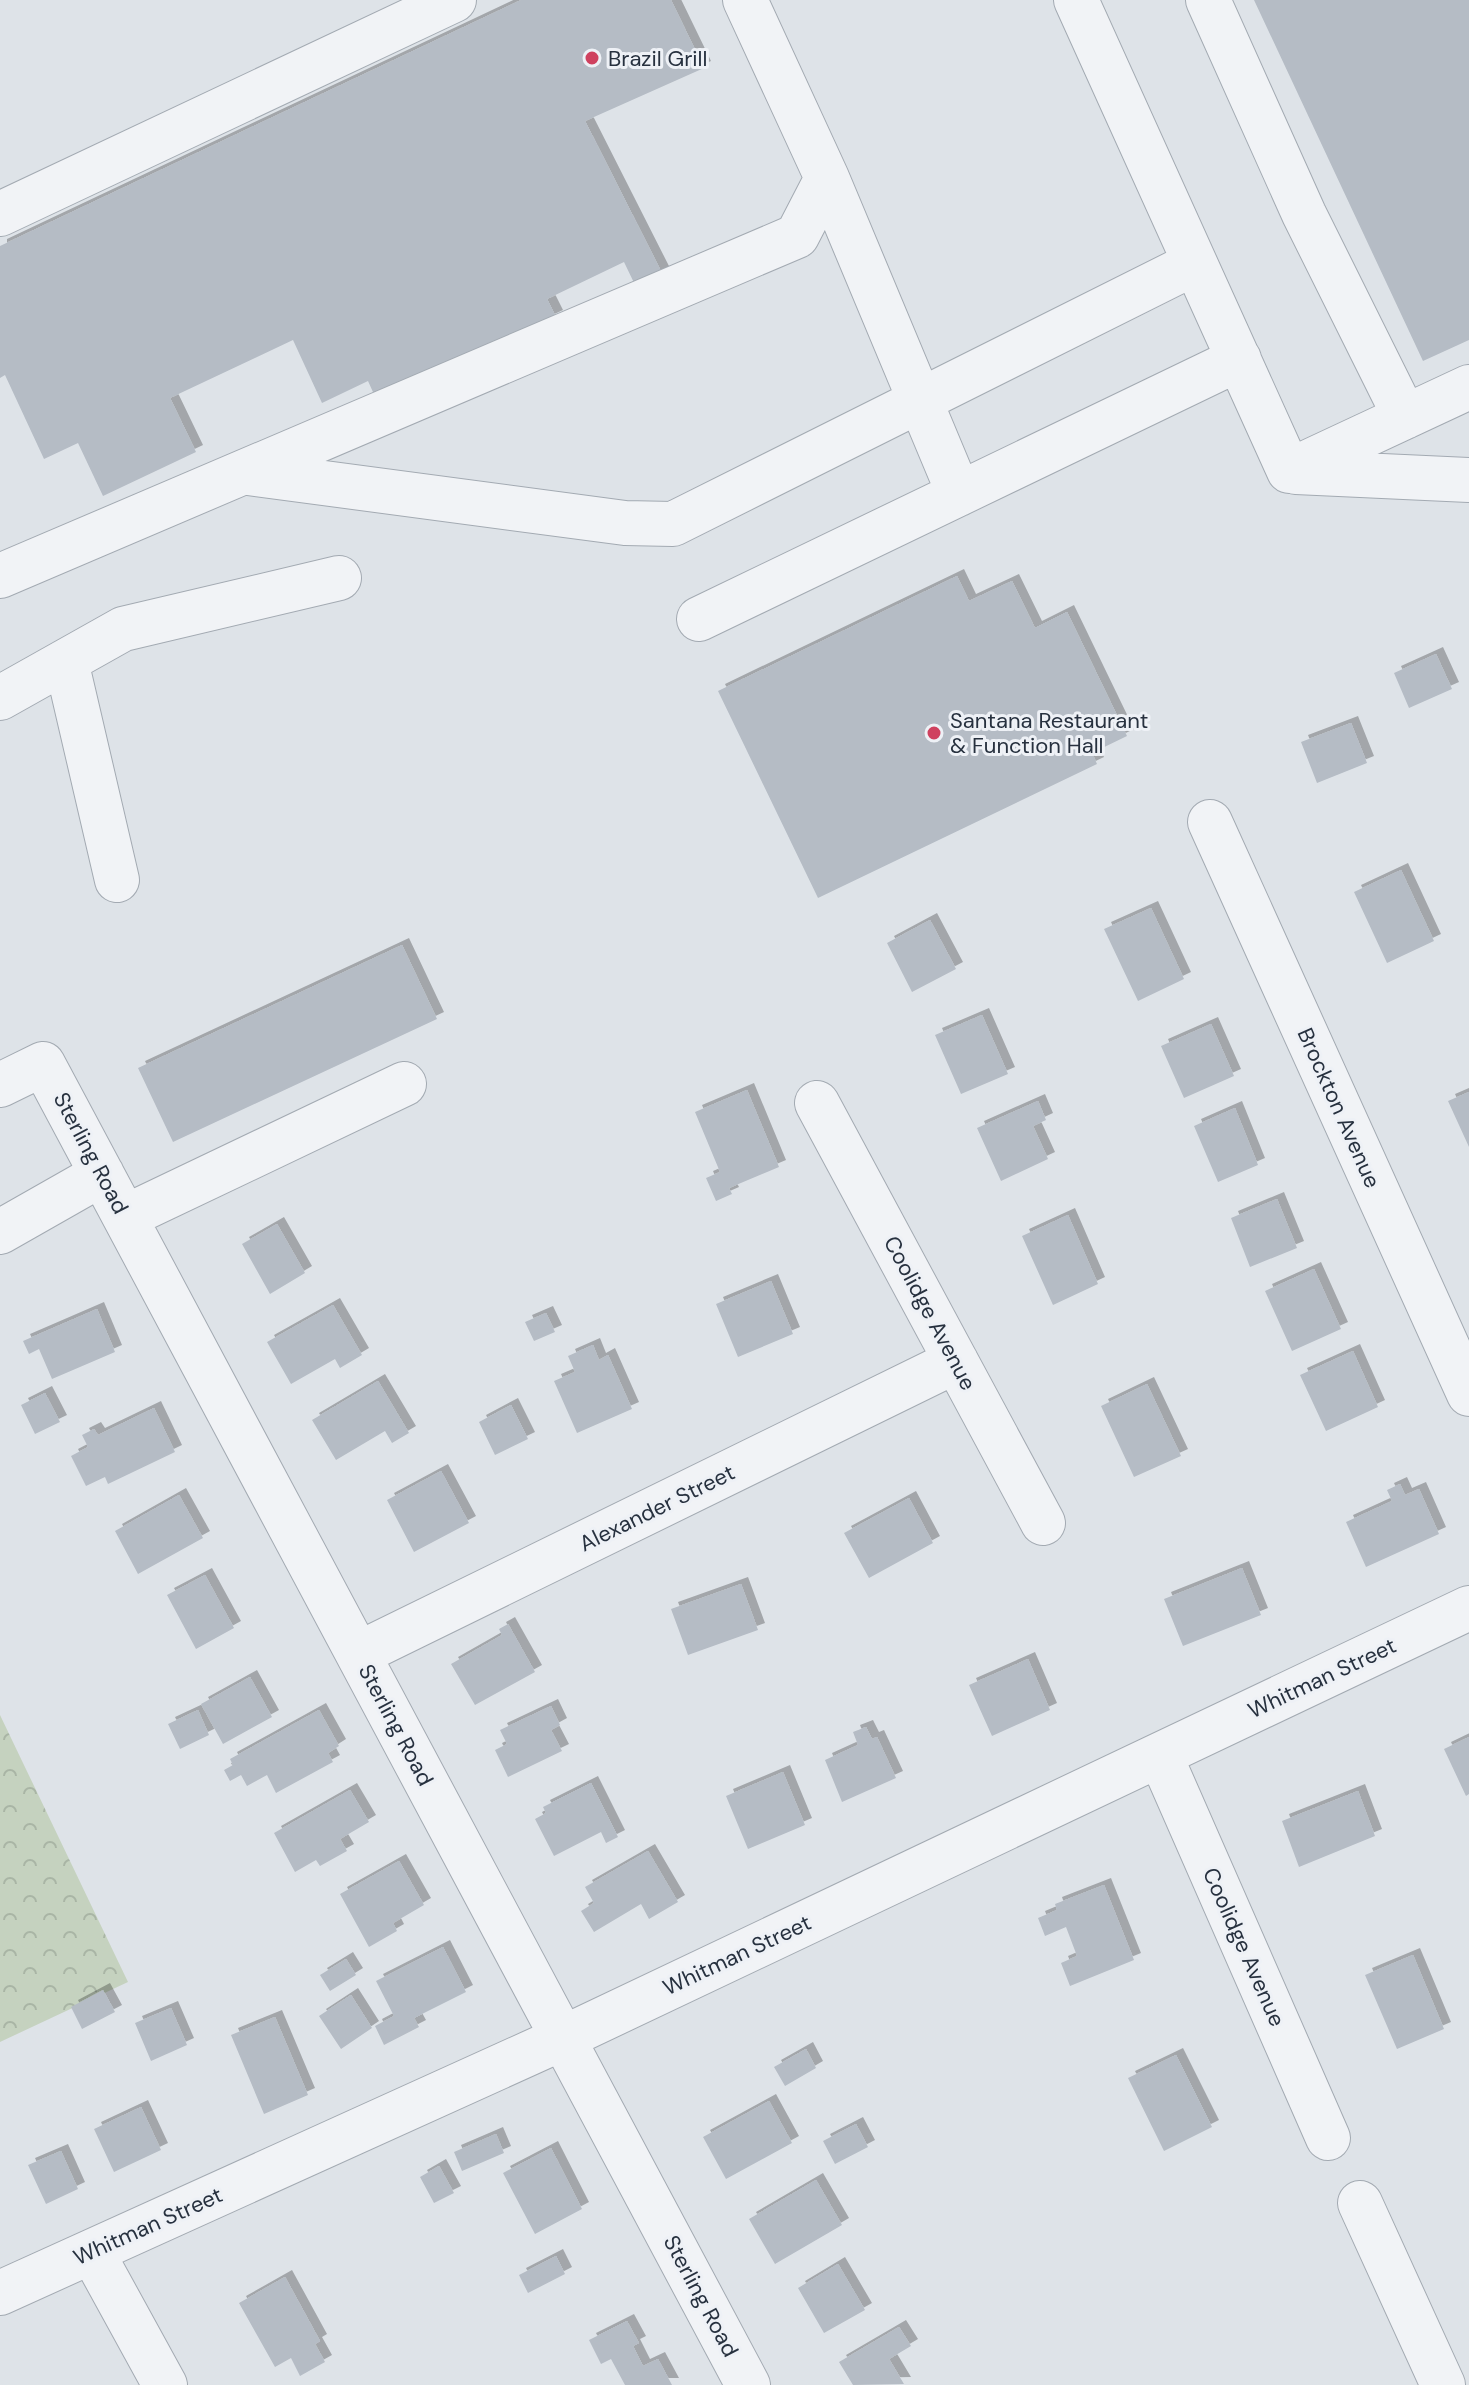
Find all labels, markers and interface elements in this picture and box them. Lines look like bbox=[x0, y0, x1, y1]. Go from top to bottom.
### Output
place label: Brazil Grill bbox=[608, 44, 707, 73]
marker: Brazil Grill bbox=[583, 49, 601, 67]
place label: Santana Restaurant & Function Hall bbox=[950, 706, 1148, 760]
marker: Santana Restaurant & Function Hall bbox=[925, 724, 943, 742]
street label: Brockton Avenue bbox=[1291, 1023, 1387, 1193]
street label: Sterling Road bbox=[47, 1087, 135, 1219]
street label: Coolidge Avenue bbox=[877, 1231, 983, 1395]
street label: Alexander Street bbox=[574, 1458, 740, 1558]
street label: Whitman Street bbox=[1243, 1631, 1401, 1725]
street label: Sterling Road bbox=[352, 1659, 440, 1791]
street label: Coolidge Avenue bbox=[1196, 1863, 1292, 2031]
street label: Whitman Street bbox=[658, 1908, 816, 2002]
street label: Whitman Street bbox=[69, 2180, 227, 2272]
street label: Sterling Road bbox=[657, 2230, 745, 2362]

